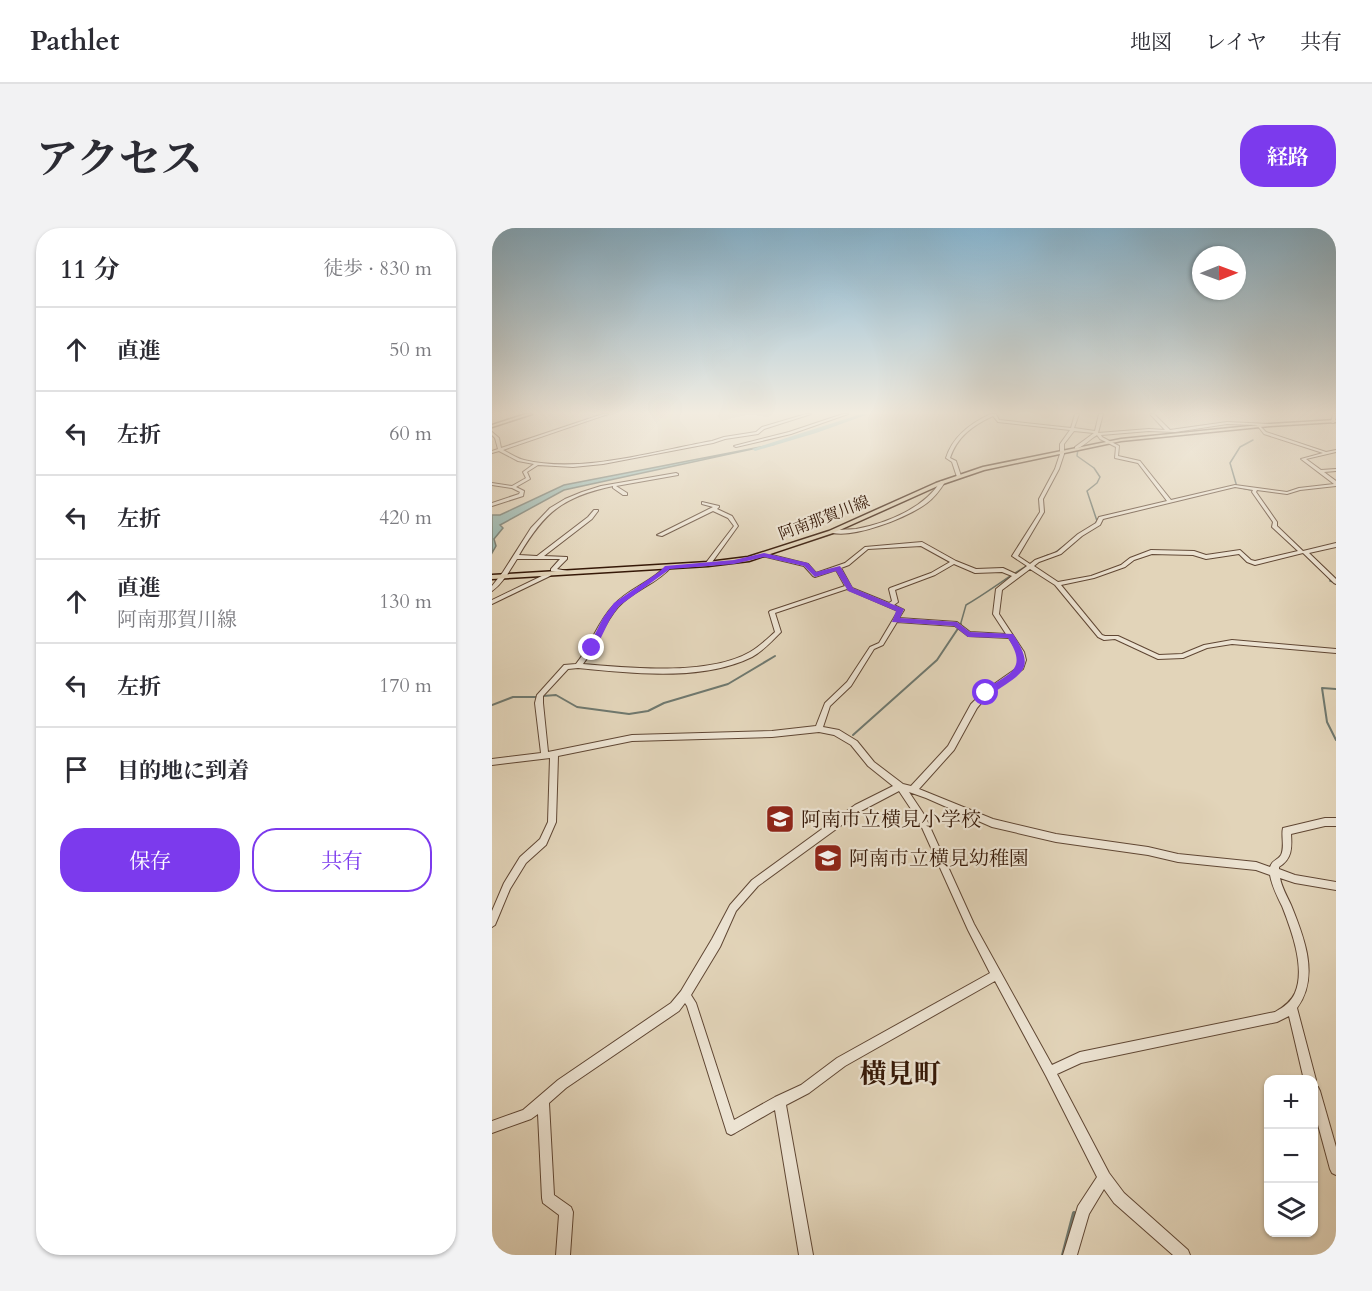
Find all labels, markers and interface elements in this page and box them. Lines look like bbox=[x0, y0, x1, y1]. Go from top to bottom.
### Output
text: Pathlet bbox=[30, 22, 119, 60]
text: 地図 bbox=[1130, 28, 1172, 57]
text: レイヤ bbox=[1205, 28, 1267, 57]
text: 共有 bbox=[1300, 28, 1342, 57]
button: 経路 bbox=[1240, 125, 1336, 187]
text: アクセス bbox=[36, 131, 203, 188]
north arrow bbox=[1192, 246, 1246, 300]
text: 11 分 bbox=[60, 252, 120, 287]
text: 徒歩 · 830 m bbox=[323, 255, 432, 282]
icon: ahead bbox=[60, 333, 93, 366]
text: 直進 bbox=[117, 336, 161, 366]
text: 50 m bbox=[389, 336, 432, 363]
icon: left bbox=[60, 417, 93, 450]
text: 左折 bbox=[117, 420, 161, 450]
text: 60 m bbox=[389, 420, 432, 447]
street label: 阿南那賀川線 bbox=[775, 491, 873, 545]
icon: left bbox=[60, 501, 93, 534]
text: 左折 bbox=[117, 504, 161, 534]
text: 420 m bbox=[379, 504, 432, 531]
text: 直進 bbox=[117, 573, 161, 603]
icon: ahead bbox=[60, 585, 93, 618]
text: 130 m bbox=[379, 588, 432, 615]
text: 阿南那賀川線 bbox=[117, 606, 237, 633]
route end bbox=[578, 634, 604, 660]
icon: left bbox=[60, 669, 93, 702]
text: 左折 bbox=[117, 672, 161, 702]
text: 170 m bbox=[379, 672, 432, 699]
route start bbox=[972, 679, 998, 705]
icon: arrive bbox=[60, 753, 93, 786]
text: 目的地に到着 bbox=[117, 756, 249, 786]
school or university icon: 阿南市立横見小学校 bbox=[764, 803, 796, 835]
place label: 阿南市立横見小学校 bbox=[801, 806, 981, 833]
button: 保存 bbox=[60, 828, 240, 892]
button: 共有 bbox=[252, 828, 432, 892]
school or university icon: 阿南市立横見幼稚園 bbox=[812, 842, 844, 874]
place label: 阿南市立横見幼稚園 bbox=[849, 845, 1029, 872]
district label: 横見町 bbox=[860, 1056, 941, 1093]
map controls bbox=[1264, 1075, 1318, 1237]
button: + bbox=[1264, 1075, 1318, 1129]
button: − bbox=[1264, 1129, 1318, 1183]
button: layers bbox=[1264, 1183, 1318, 1237]

